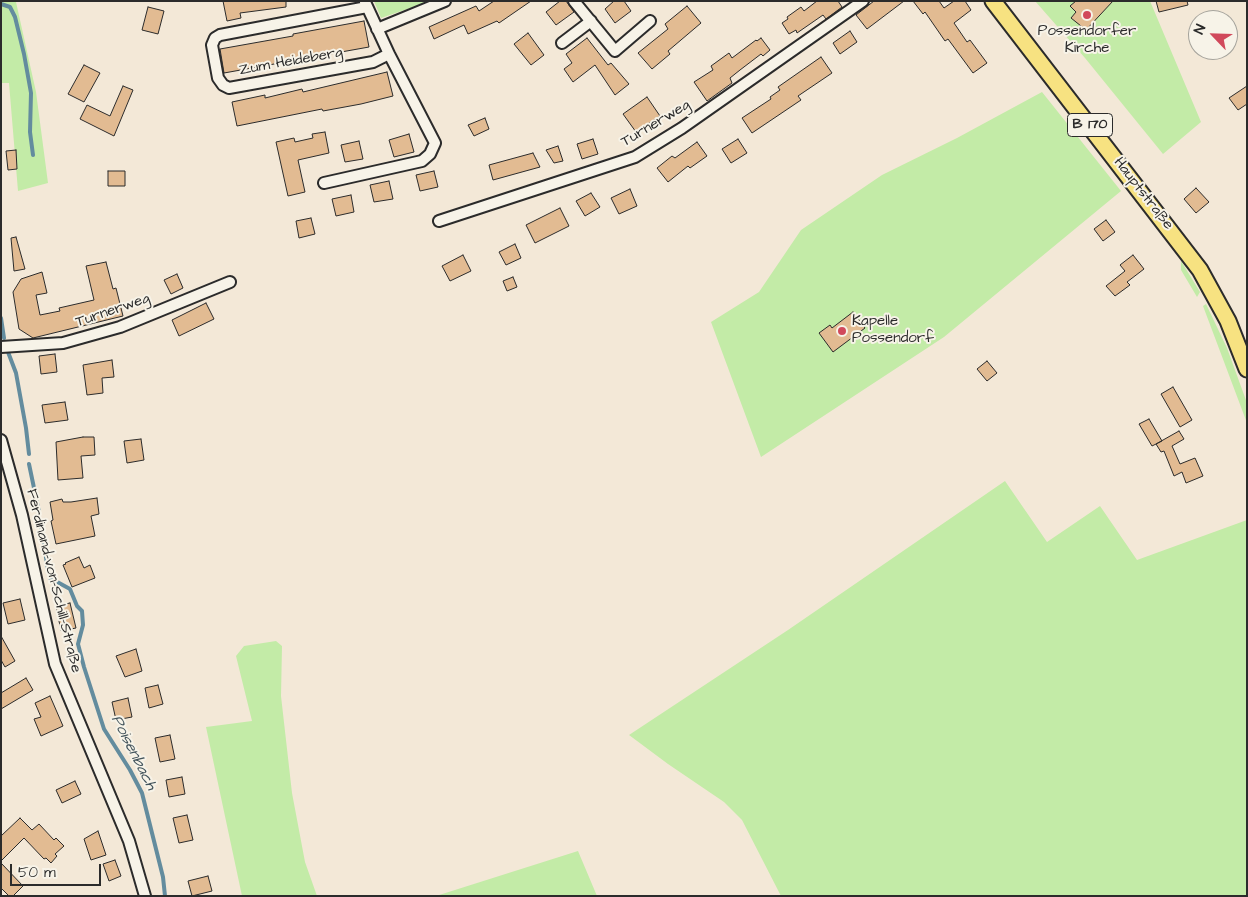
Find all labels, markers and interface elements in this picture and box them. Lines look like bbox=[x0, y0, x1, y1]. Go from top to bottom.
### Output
marker: Possendorfer Kirche bbox=[1081, 9, 1093, 21]
north arrow bbox=[1188, 10, 1238, 60]
text: N bbox=[1189, 21, 1211, 37]
place label: Possendorfer Kirche bbox=[1038, 23, 1136, 58]
street label: Zum Heideberg bbox=[238, 44, 344, 80]
street label: Turnerweg bbox=[618, 96, 694, 152]
road number: B 170 bbox=[1068, 114, 1112, 136]
street label: Hauptstraße bbox=[1109, 154, 1177, 234]
street label: Turnerweg bbox=[74, 290, 152, 332]
place label: Kapelle Possendorf bbox=[852, 313, 934, 348]
marker: Kapelle Possendorf bbox=[836, 325, 848, 337]
street label: Ferdinand-von-Schill-Straße bbox=[21, 487, 85, 675]
water label: Poisenbach bbox=[106, 712, 160, 794]
scale bar bbox=[12, 854, 104, 886]
text: 50 m bbox=[18, 862, 56, 883]

